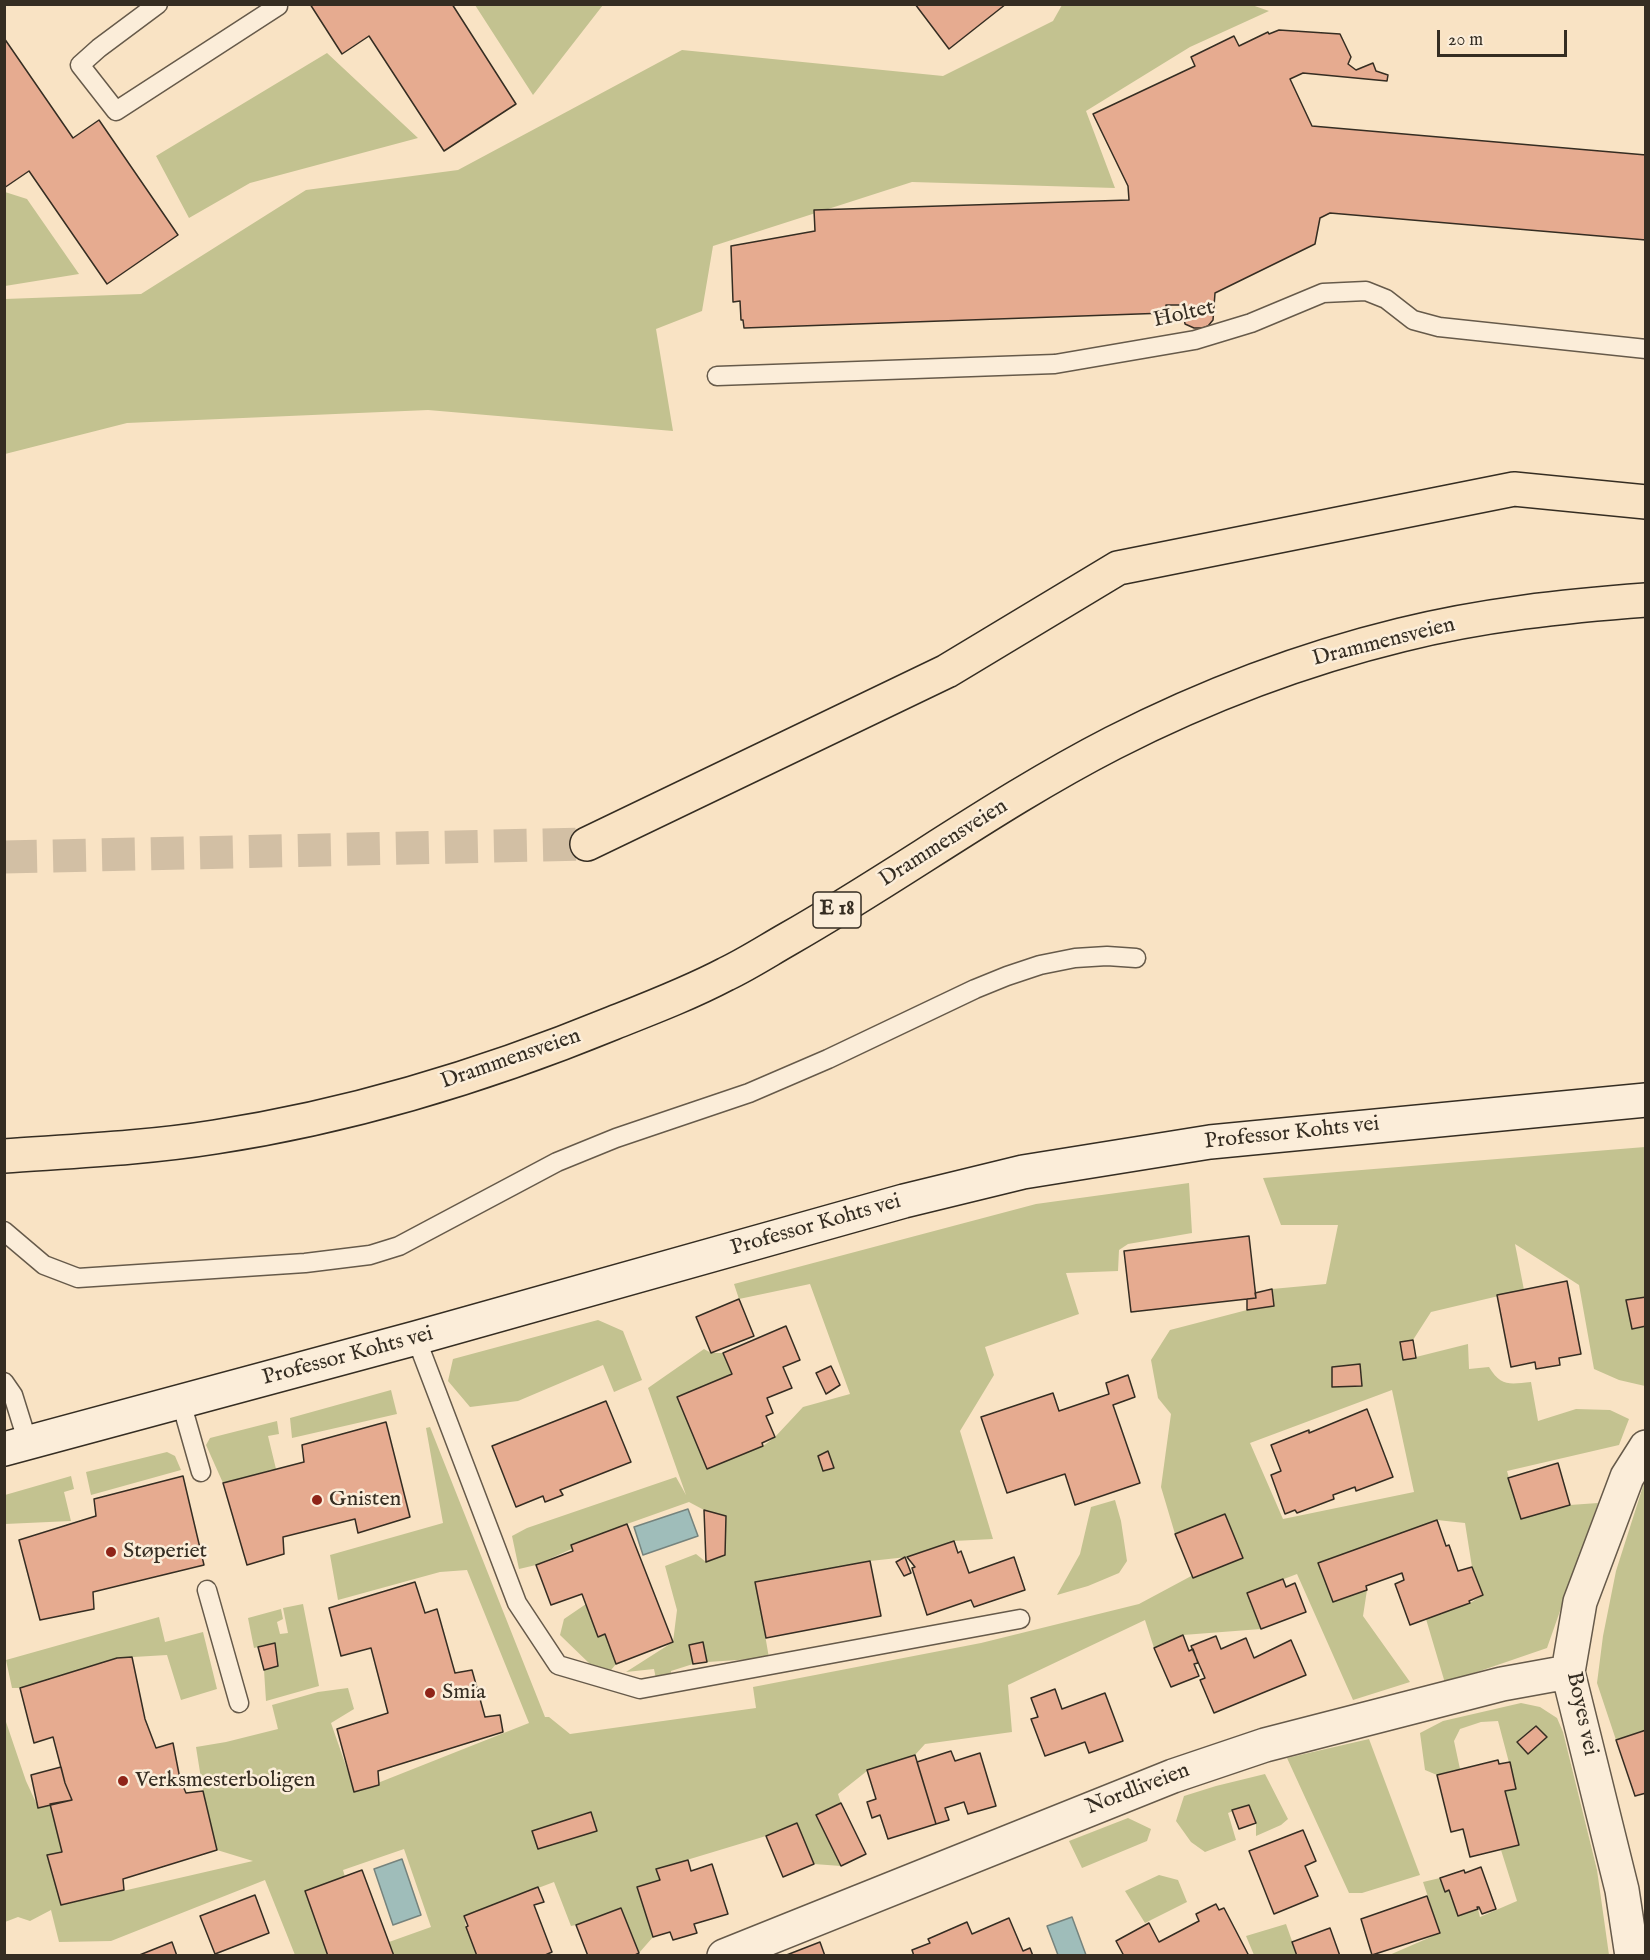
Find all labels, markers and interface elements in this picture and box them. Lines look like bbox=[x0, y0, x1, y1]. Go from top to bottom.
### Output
scale bar bbox=[1440, 18, 1570, 56]
text: 20 m bbox=[1448, 29, 1483, 52]
street label: Holtet bbox=[1151, 295, 1217, 335]
street label: Drammensveien bbox=[1310, 613, 1458, 673]
street label: Drammensveien bbox=[875, 794, 1013, 894]
road number: E 18 bbox=[813, 892, 861, 928]
street label: Drammensveien bbox=[438, 1024, 584, 1096]
street label: Professor Kohts vei bbox=[1203, 1112, 1381, 1156]
street label: Professor Kohts vei bbox=[728, 1189, 904, 1263]
street label: Professor Kohts vei bbox=[260, 1322, 436, 1392]
place label: Gnisten bbox=[329, 1487, 401, 1513]
marker: Gnisten bbox=[310, 1493, 324, 1507]
place label: Støperiet bbox=[123, 1539, 207, 1565]
marker: Støperiet bbox=[104, 1545, 118, 1559]
street label: Boyes vei bbox=[1559, 1670, 1603, 1758]
place label: Smia bbox=[442, 1680, 486, 1706]
marker: Smia bbox=[423, 1686, 437, 1700]
street label: Nordliveien bbox=[1082, 1758, 1194, 1822]
place label: Verksmesterboligen bbox=[135, 1768, 316, 1794]
marker: Verksmesterboligen bbox=[116, 1774, 130, 1788]

